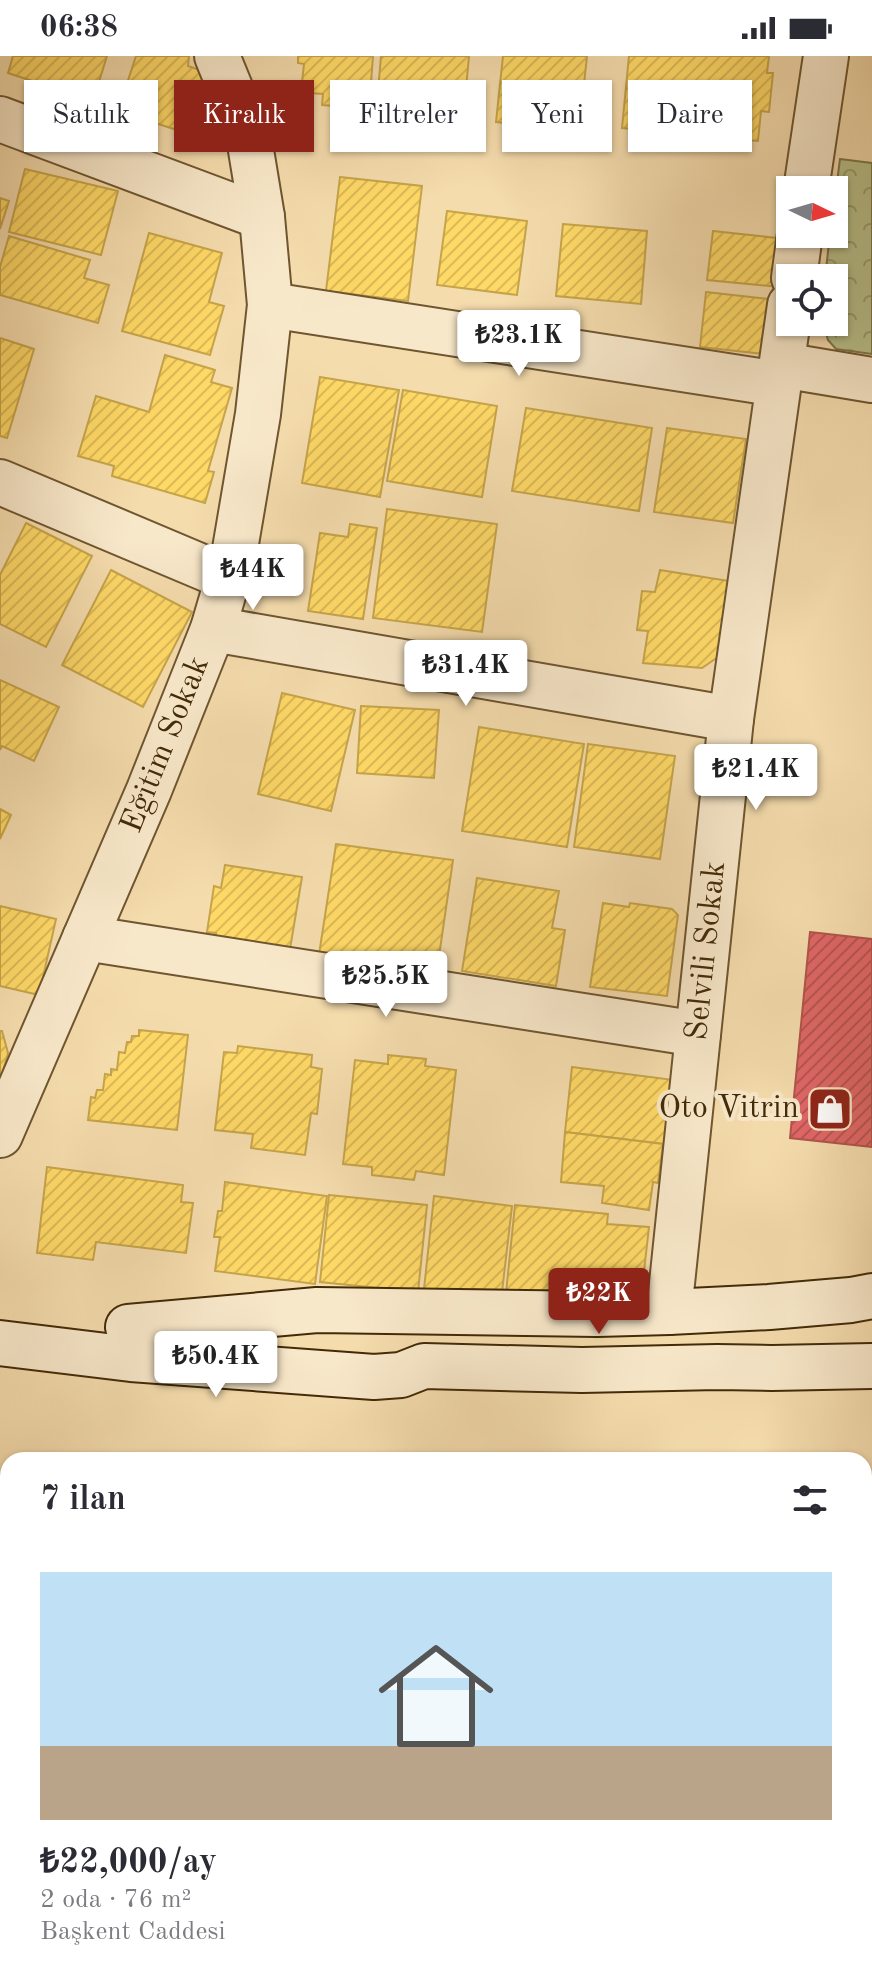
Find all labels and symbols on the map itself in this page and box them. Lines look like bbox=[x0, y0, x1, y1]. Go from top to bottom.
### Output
north arrow bbox=[776, 176, 848, 248]
pin: ₺23.1K bbox=[454, 310, 584, 378]
pin: ₺44K bbox=[206, 544, 300, 612]
pin: ₺31.4K bbox=[401, 640, 531, 708]
street label: Eğitim Sokak bbox=[116, 652, 216, 838]
pin: ₺21.4K bbox=[691, 744, 821, 812]
street label: Selvili Sokak bbox=[682, 860, 732, 1042]
pin: ₺25.5K bbox=[321, 951, 451, 1019]
shop icon: Oto Vitrin bbox=[806, 1085, 854, 1133]
place label: Oto Vitrin bbox=[658, 1093, 799, 1125]
pin: ₺22K bbox=[552, 1268, 646, 1336]
pin: ₺50.4K bbox=[151, 1331, 281, 1399]

